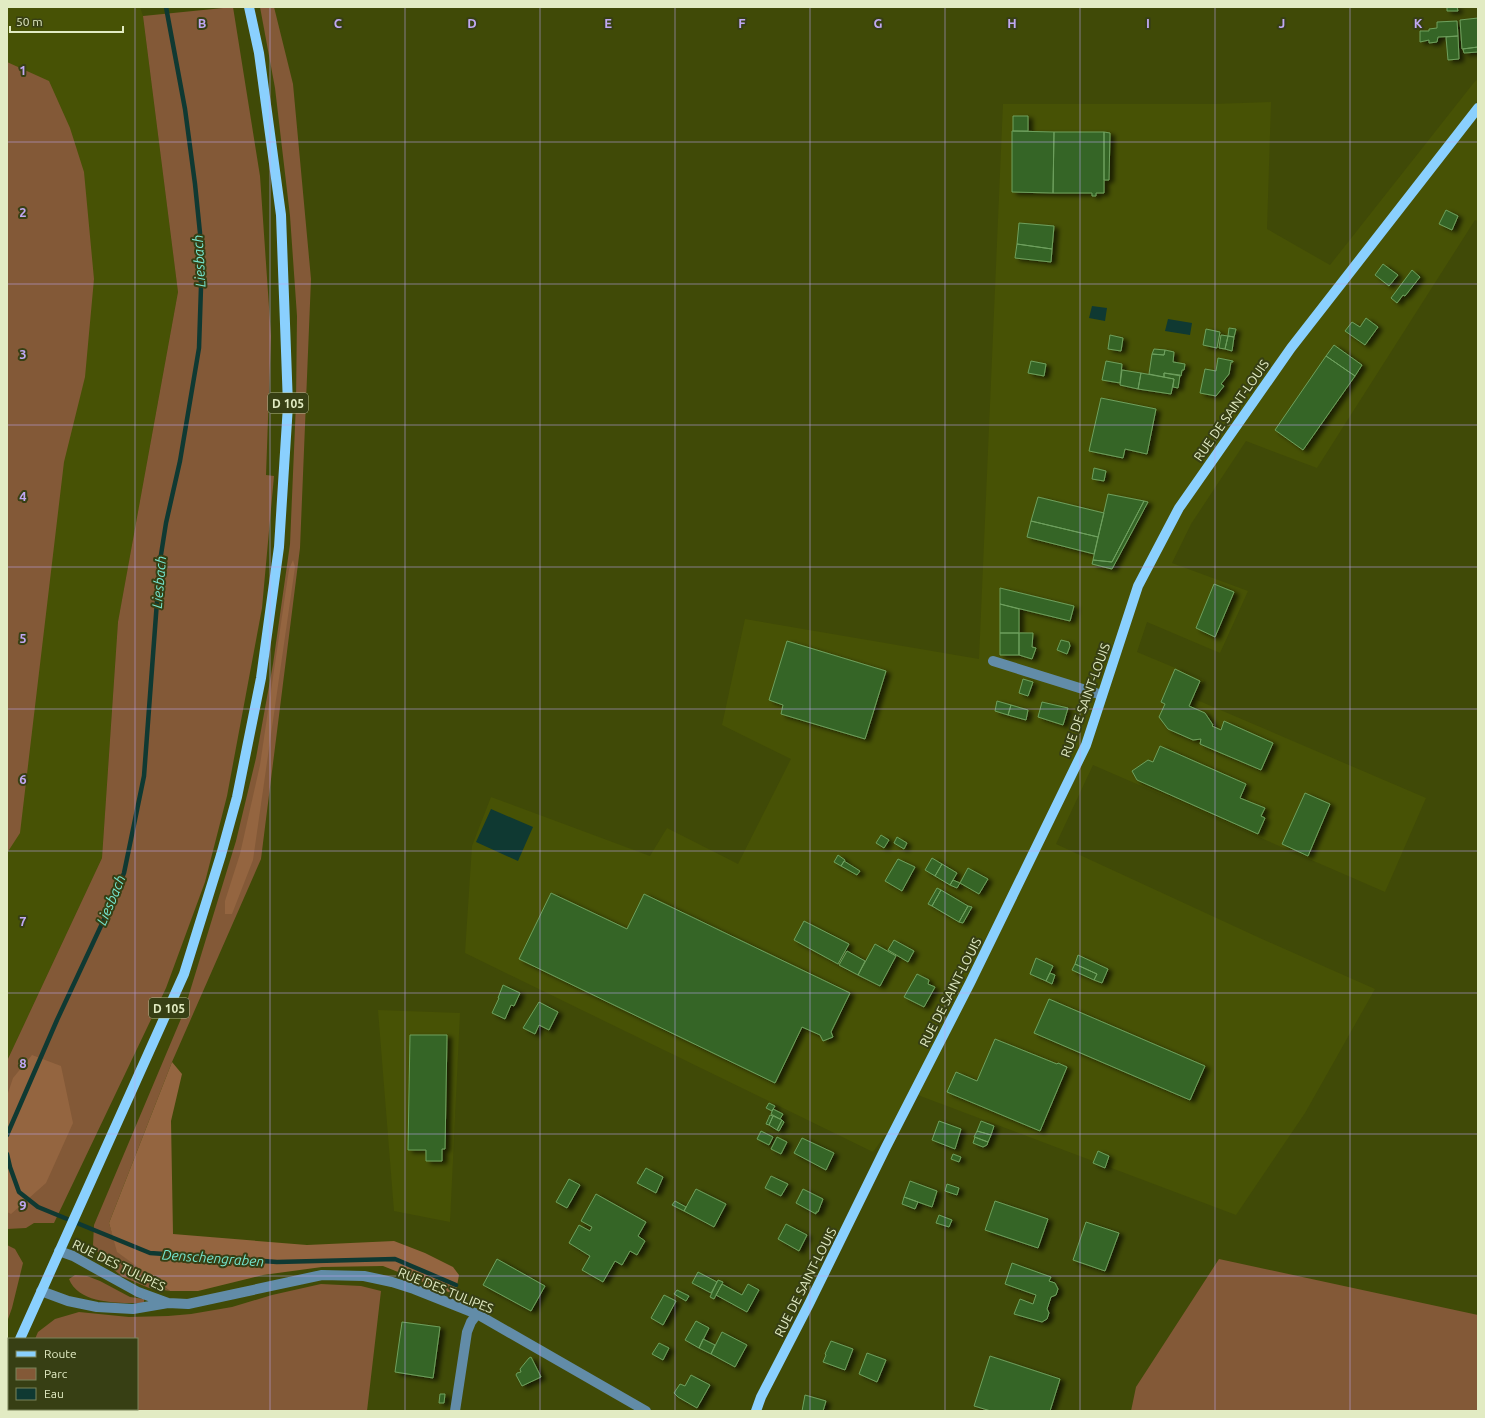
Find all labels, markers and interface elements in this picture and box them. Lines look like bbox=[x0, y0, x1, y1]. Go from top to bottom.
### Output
scale bar bbox=[10, 8, 123, 34]
text: 50 m bbox=[16, 15, 43, 28]
text: B bbox=[198, 16, 207, 30]
text: C bbox=[334, 16, 343, 30]
text: D bbox=[467, 16, 477, 30]
text: E bbox=[604, 16, 612, 30]
text: F bbox=[738, 16, 746, 30]
text: G bbox=[874, 16, 883, 30]
text: H bbox=[1007, 16, 1017, 30]
text: I bbox=[1146, 16, 1150, 30]
text: J bbox=[1279, 16, 1285, 30]
text: K bbox=[1414, 16, 1423, 30]
text: 1 bbox=[19, 63, 27, 77]
text: 2 bbox=[19, 205, 27, 219]
water label: Liesbach bbox=[190, 234, 208, 288]
text: 3 bbox=[19, 347, 27, 361]
street label: RUE DE SAINT-LOUIS bbox=[1191, 357, 1271, 463]
road number: D 105 bbox=[268, 393, 308, 413]
text: 4 bbox=[19, 489, 27, 503]
water label: Liesbach bbox=[149, 555, 169, 609]
text: 5 bbox=[19, 631, 27, 645]
street label: RUE DE SAINT-LOUIS bbox=[1058, 641, 1112, 759]
text: 6 bbox=[19, 772, 27, 786]
water label: Liesbach bbox=[93, 873, 129, 927]
text: 7 bbox=[19, 914, 27, 928]
street label: RUE DE SAINT-LOUIS bbox=[916, 935, 984, 1049]
road number: D 105 bbox=[149, 998, 189, 1018]
text: 8 bbox=[19, 1056, 27, 1070]
text: 9 bbox=[19, 1198, 27, 1212]
street label: RUE DE SAINT-LOUIS bbox=[771, 1225, 839, 1339]
street label: RUE DES TULIPES bbox=[70, 1236, 168, 1294]
water label: Denschengraben bbox=[161, 1246, 265, 1270]
street label: RUE DES TULIPES bbox=[396, 1265, 496, 1316]
legend bbox=[8, 1338, 138, 1410]
text: Route bbox=[44, 1347, 77, 1360]
text: Parc bbox=[44, 1367, 68, 1380]
text: Eau bbox=[44, 1387, 64, 1400]

